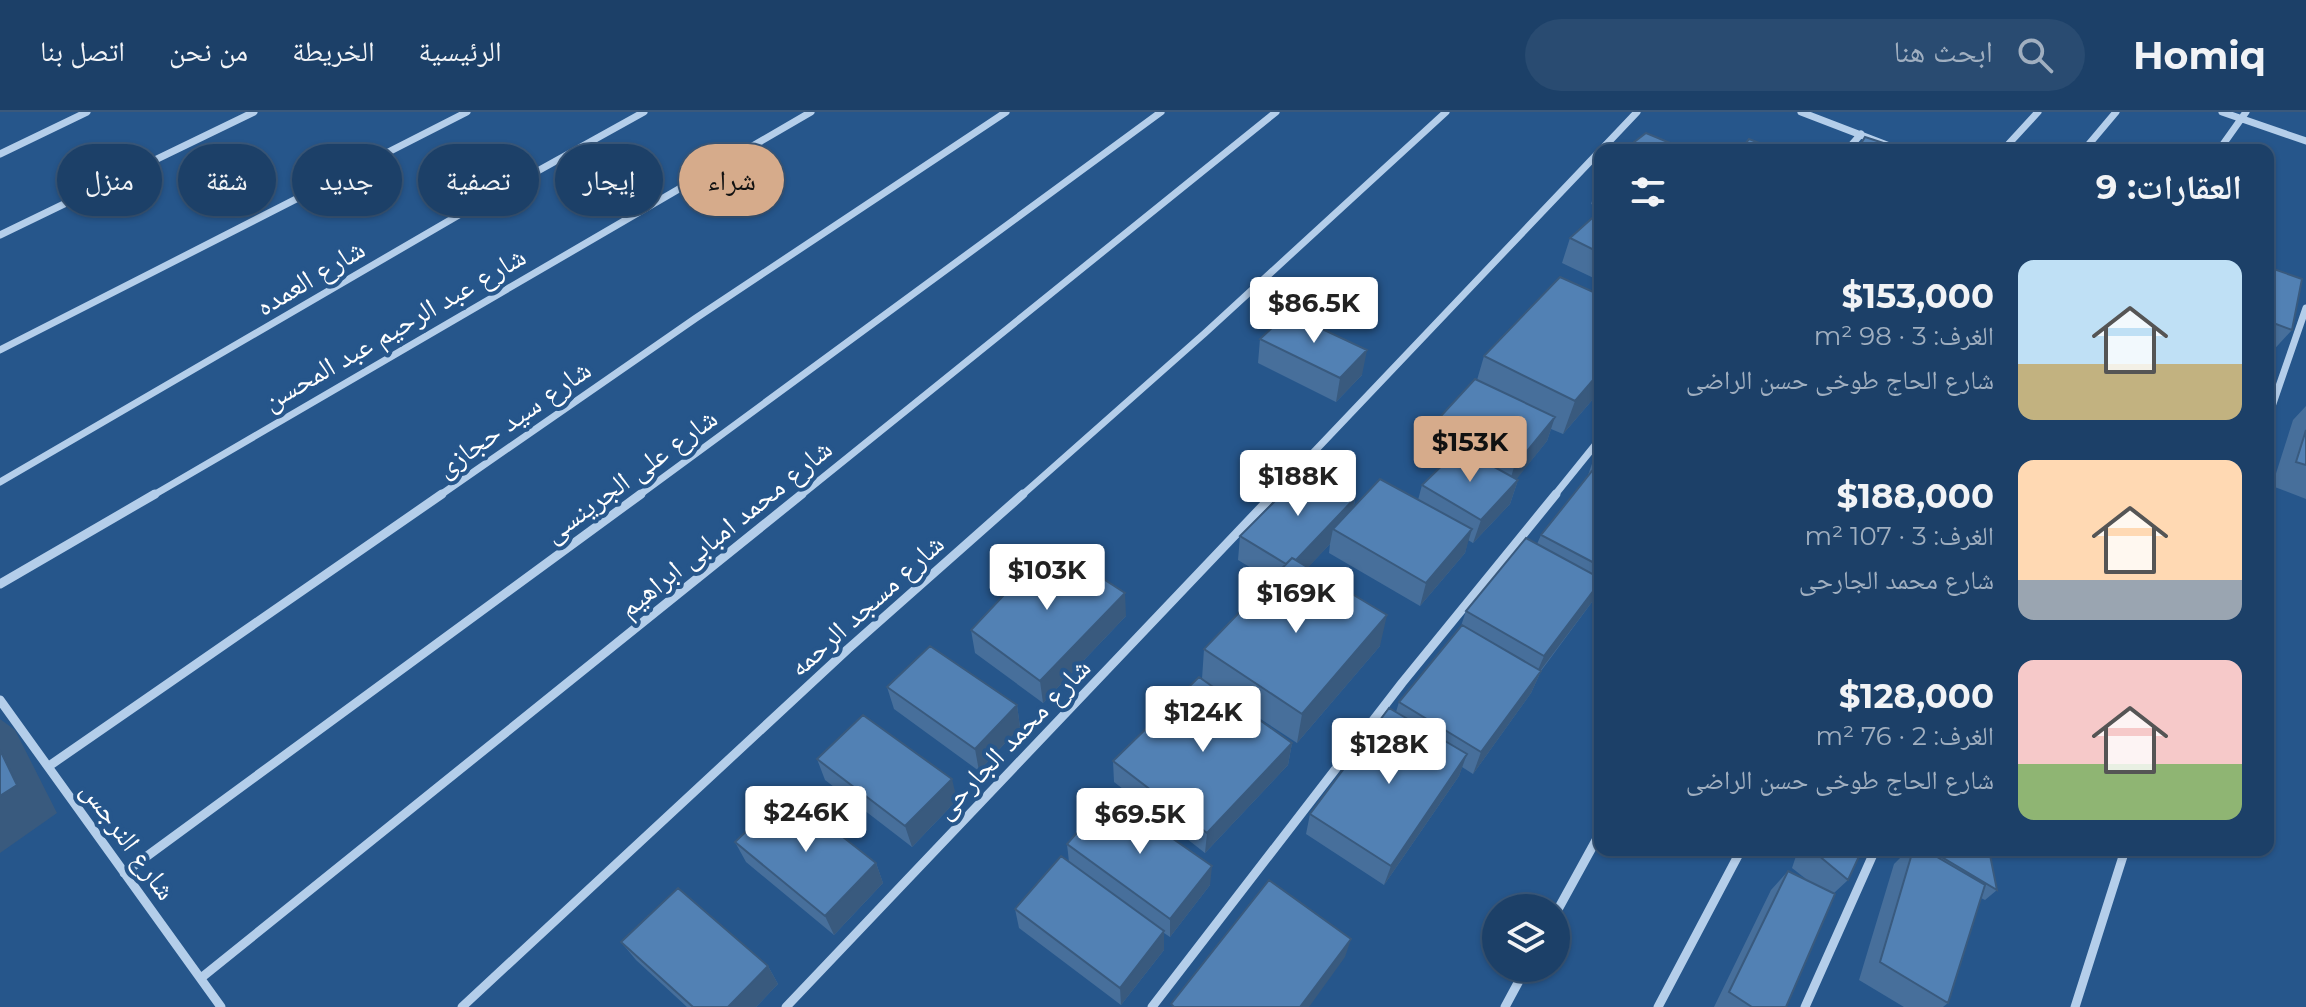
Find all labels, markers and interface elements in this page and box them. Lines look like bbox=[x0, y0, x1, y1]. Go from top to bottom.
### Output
search box bbox=[1525, 19, 2085, 91]
text: Homiq bbox=[2133, 32, 2266, 79]
text: ابحث هنا bbox=[1894, 33, 1993, 70]
icon: search bbox=[2013, 33, 2057, 77]
text: اتصل بنا bbox=[40, 34, 125, 68]
text: من نحن bbox=[169, 34, 248, 68]
text: الخريطة bbox=[292, 34, 375, 68]
text: الرئيسية bbox=[419, 34, 502, 68]
chip: منزل bbox=[57, 144, 162, 216]
chip: شقة bbox=[178, 144, 276, 216]
chip: جديد bbox=[292, 144, 402, 216]
chip: تصفية bbox=[418, 144, 539, 216]
chip: إيجار bbox=[555, 144, 663, 216]
chip: شراء bbox=[679, 144, 784, 216]
text: العقارات: 9 bbox=[2096, 166, 2242, 208]
icon: filters bbox=[1626, 170, 1670, 214]
street label: شارع العمده bbox=[249, 231, 371, 324]
street label: شارع عبد الرحيم عبد المحسن bbox=[256, 239, 533, 419]
text: $153,000 bbox=[1841, 275, 1994, 317]
pin: $86.5K bbox=[1249, 277, 1379, 345]
text: $86.5K bbox=[1268, 287, 1360, 319]
icon: home bbox=[2082, 292, 2178, 388]
text: الغرف: 3 · 98 m² bbox=[1814, 320, 1994, 352]
street label: شارع سيد حجازى bbox=[429, 352, 598, 485]
text: شارع الحاج طوخى حسن الراضى bbox=[1686, 364, 1994, 396]
street label: شارع على الجرينسى bbox=[537, 401, 724, 550]
pin: $153K bbox=[1414, 416, 1526, 484]
text: $153K bbox=[1432, 426, 1508, 458]
street label: شارع محمد امبابى ابراهيم bbox=[612, 432, 840, 626]
pin: $188K bbox=[1242, 450, 1354, 518]
text: $188K bbox=[1258, 460, 1338, 492]
text: $188,000 bbox=[1836, 475, 1994, 517]
icon: home bbox=[2082, 492, 2178, 588]
text: الغرف: 3 · 107 m² bbox=[1804, 520, 1994, 552]
street label: شارع مسجد الرحمه bbox=[781, 526, 951, 684]
pin: $103K bbox=[991, 544, 1103, 612]
text: $103K bbox=[1008, 554, 1086, 586]
text: شارع محمد الجارحى bbox=[1799, 564, 1994, 596]
pin: $169K bbox=[1240, 567, 1352, 635]
text: $169K bbox=[1257, 577, 1335, 609]
street label: شارع محمد الجارحى bbox=[927, 651, 1098, 826]
text: $128,000 bbox=[1839, 675, 1994, 717]
pin: $124K bbox=[1147, 686, 1259, 754]
icon: home bbox=[2082, 692, 2178, 788]
text: $124K bbox=[1164, 696, 1242, 728]
pin: $128K bbox=[1333, 718, 1445, 786]
text: الغرف: 2 · 76 m² bbox=[1815, 720, 1994, 752]
text: $128K bbox=[1350, 728, 1428, 760]
text: شارع الحاج طوخى حسن الراضى bbox=[1686, 764, 1994, 796]
street label: شارع النرجس bbox=[74, 774, 184, 907]
pin: $246K bbox=[750, 786, 862, 854]
pin: $69.5K bbox=[1075, 788, 1205, 856]
text: $246K bbox=[763, 796, 849, 828]
text: $69.5K bbox=[1095, 798, 1185, 830]
map controls bbox=[1482, 894, 1570, 982]
button: layers bbox=[1482, 894, 1570, 982]

